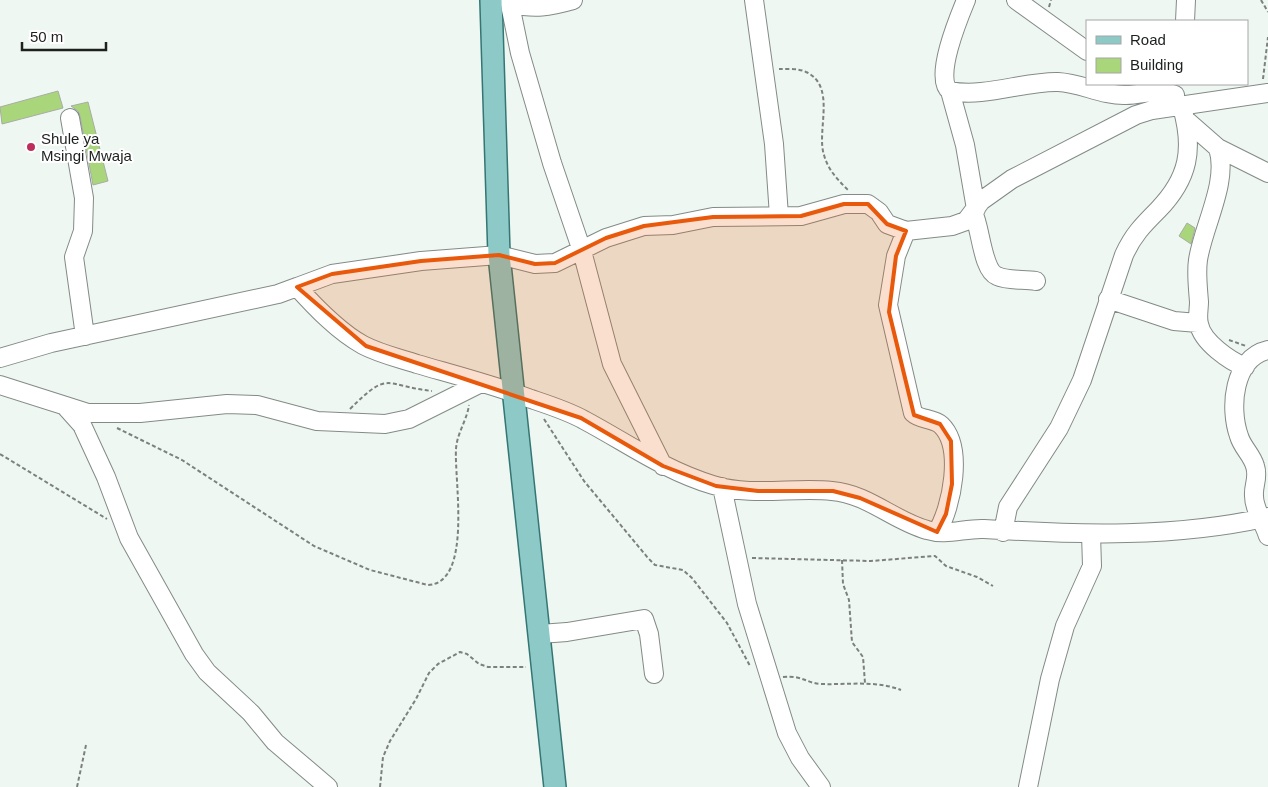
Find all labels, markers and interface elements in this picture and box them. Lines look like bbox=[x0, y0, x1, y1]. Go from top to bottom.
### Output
scale bar bbox=[22, 20, 106, 52]
legend bbox=[1086, 20, 1248, 85]
text: 50 m bbox=[30, 28, 63, 45]
text: Road bbox=[1130, 31, 1166, 48]
text: Building bbox=[1130, 56, 1183, 73]
place label: Shule ya Msingi Mwaja bbox=[41, 130, 133, 164]
marker: Shule ya Msingi Mwaja bbox=[25, 141, 37, 153]

